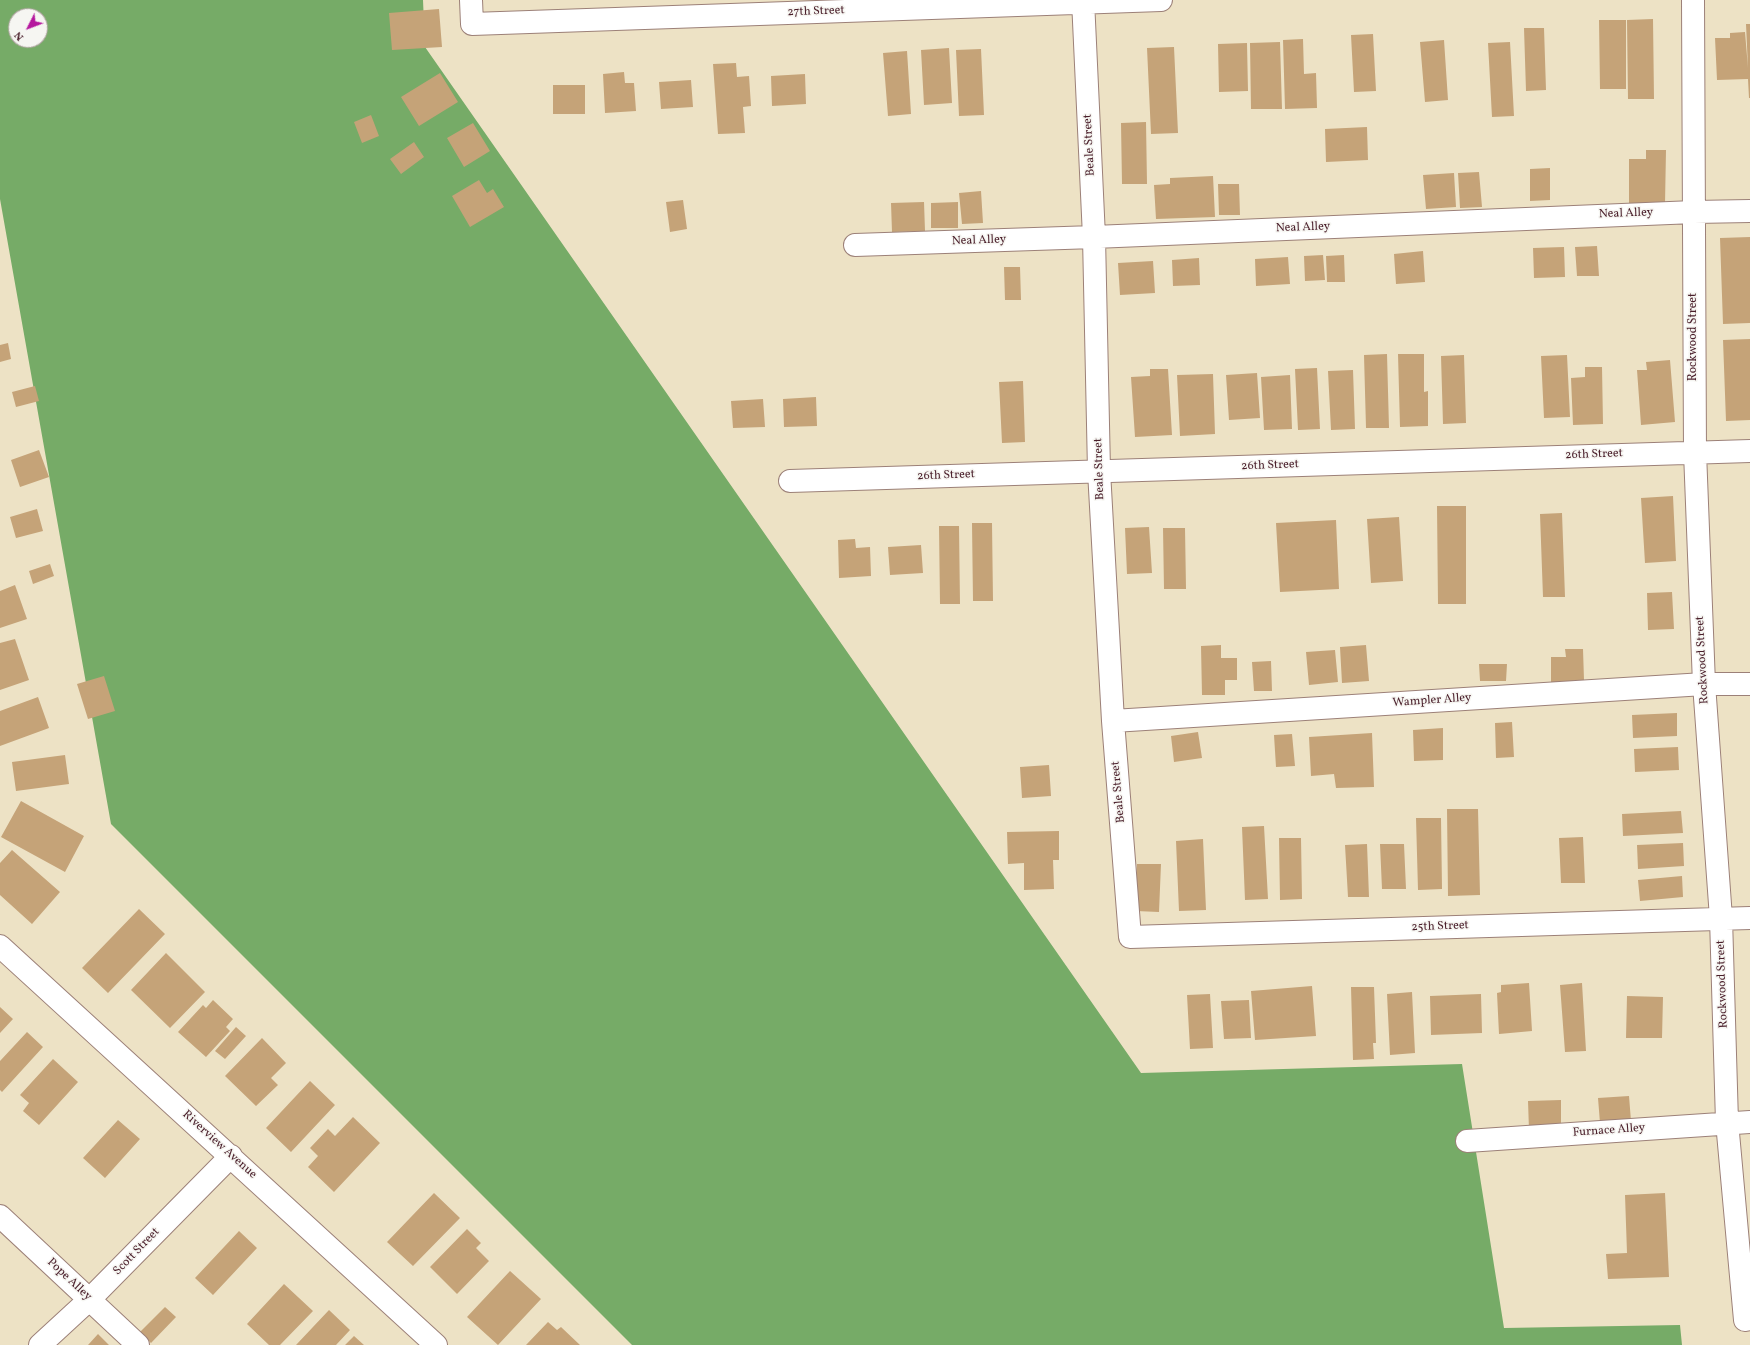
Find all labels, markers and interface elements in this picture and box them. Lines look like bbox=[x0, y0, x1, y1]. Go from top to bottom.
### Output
street label: 27th Street bbox=[787, 4, 845, 20]
north arrow bbox=[8, 8, 48, 48]
text: N bbox=[11, 28, 28, 44]
street label: Beale Street bbox=[1081, 114, 1099, 176]
street label: Neal Alley bbox=[1599, 206, 1653, 222]
street label: Neal Alley bbox=[1276, 220, 1330, 236]
street label: Neal Alley bbox=[952, 233, 1006, 249]
street label: Rockwood Street bbox=[1687, 293, 1701, 381]
street label: Beale Street bbox=[1092, 438, 1108, 500]
street label: 26th Street bbox=[1565, 447, 1623, 463]
street label: 26th Street bbox=[1241, 458, 1299, 474]
street label: 26th Street bbox=[917, 468, 975, 484]
street label: Rockwood Street bbox=[1693, 615, 1713, 705]
street label: Wampler Alley bbox=[1392, 691, 1472, 711]
street label: Beale Street bbox=[1109, 760, 1129, 824]
street label: 25th Street bbox=[1411, 919, 1469, 935]
street label: Rockwood Street bbox=[1714, 940, 1732, 1028]
street label: Riverview Avenue bbox=[179, 1108, 259, 1182]
street label: Furnace Alley bbox=[1572, 1121, 1646, 1141]
street label: Scott Street bbox=[111, 1225, 163, 1279]
street label: Pope Alley bbox=[44, 1256, 94, 1304]

